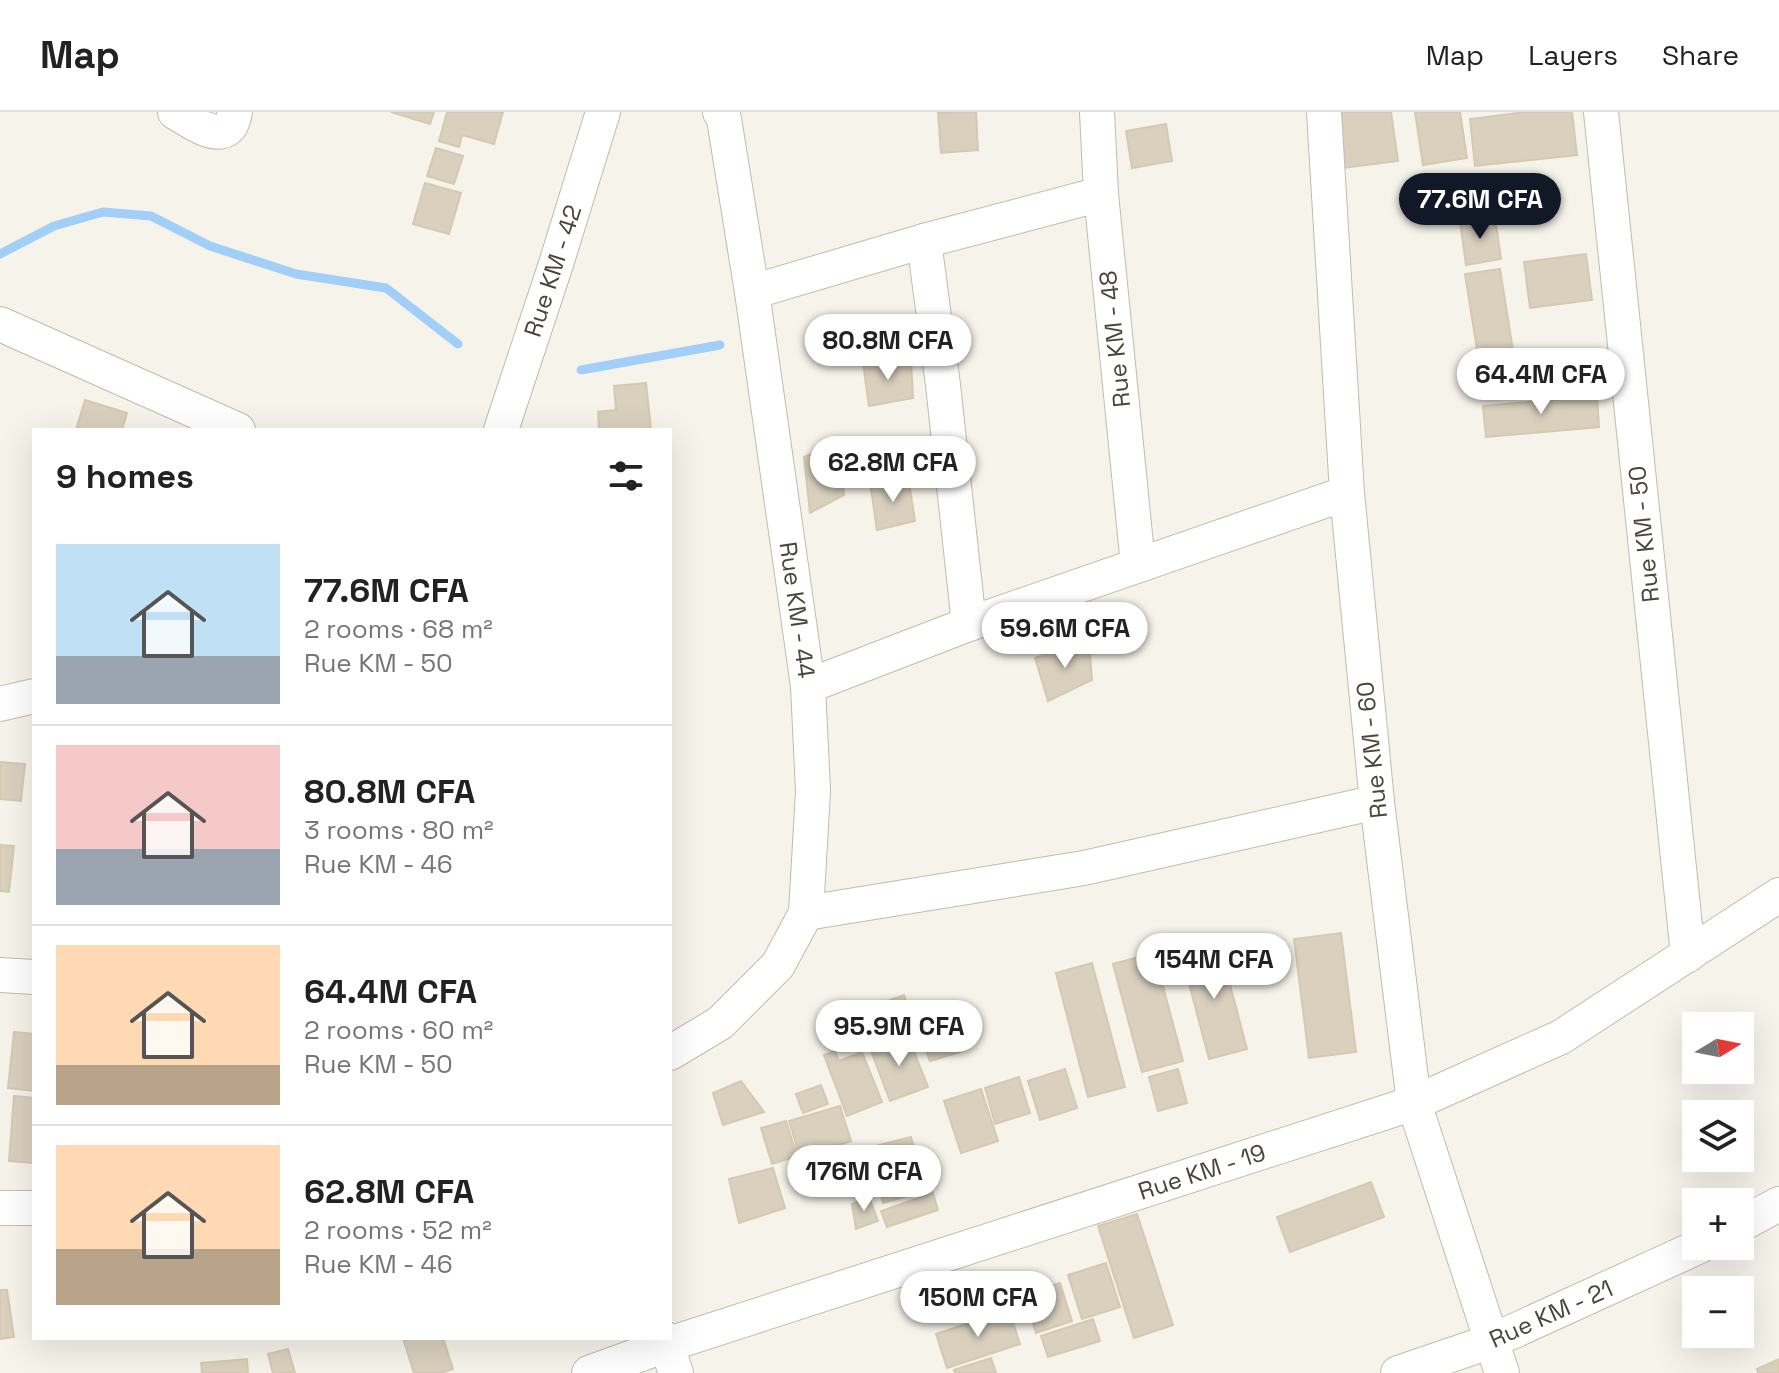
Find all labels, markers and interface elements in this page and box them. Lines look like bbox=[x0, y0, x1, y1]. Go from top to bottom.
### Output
text: Map bbox=[40, 31, 120, 79]
text: Map bbox=[1426, 37, 1484, 73]
text: Layers bbox=[1528, 37, 1618, 73]
text: Share bbox=[1662, 37, 1739, 73]
pin: 77.6M CFA bbox=[1388, 173, 1572, 241]
text: 77.6M CFA bbox=[1417, 182, 1543, 216]
street label: Rue KM - 42 bbox=[517, 201, 588, 341]
street label: Rue KM - 48 bbox=[1092, 269, 1137, 409]
pin: 80.8M CFA bbox=[796, 314, 980, 382]
text: 80.8M CFA bbox=[823, 323, 954, 357]
pin: 64.4M CFA bbox=[1449, 348, 1633, 416]
text: 64.4M CFA bbox=[1475, 357, 1607, 391]
pin: 62.8M CFA bbox=[801, 436, 985, 504]
text: 62.8M CFA bbox=[828, 445, 958, 479]
icon: filters bbox=[604, 454, 648, 498]
text: 9 homes bbox=[56, 455, 194, 498]
street label: Rue KM - 50 bbox=[1621, 464, 1666, 604]
street label: Rue KM - 44 bbox=[773, 540, 822, 680]
text: 77.6M CFA bbox=[304, 569, 469, 612]
icon: home bbox=[120, 576, 216, 672]
pin: 59.6M CFA bbox=[973, 602, 1157, 670]
text: 59.6M CFA bbox=[1000, 611, 1130, 645]
text: 2 rooms · 68 m² bbox=[304, 612, 493, 646]
text: Rue KM - 50 bbox=[304, 646, 453, 680]
street label: Rue KM - 60 bbox=[1349, 680, 1394, 820]
text: 80.8M CFA bbox=[304, 770, 475, 813]
icon: home bbox=[120, 777, 216, 873]
text: 3 rooms · 80 m² bbox=[304, 813, 494, 847]
text: Rue KM - 46 bbox=[304, 847, 453, 881]
pin: 154M CFA bbox=[1131, 933, 1297, 1001]
text: 154M CFA bbox=[1154, 942, 1274, 976]
text: 64.4M CFA bbox=[304, 970, 477, 1013]
icon: home bbox=[120, 977, 216, 1073]
pin: 95.9M CFA bbox=[807, 1000, 991, 1068]
text: 95.9M CFA bbox=[834, 1009, 964, 1043]
north arrow bbox=[1682, 1012, 1754, 1084]
map controls bbox=[1682, 1012, 1754, 1348]
text: 2 rooms · 60 m² bbox=[304, 1013, 493, 1047]
text: Rue KM - 50 bbox=[304, 1047, 453, 1081]
button: layers bbox=[1682, 1100, 1754, 1172]
street label: Rue KM - 19 bbox=[1134, 1136, 1270, 1207]
pin: 176M CFA bbox=[781, 1145, 947, 1213]
text: 176M CFA bbox=[805, 1154, 923, 1188]
text: 62.8M CFA bbox=[304, 1170, 474, 1213]
icon: home bbox=[120, 1177, 216, 1273]
button: + bbox=[1682, 1188, 1754, 1260]
text: 2 rooms · 52 m² bbox=[304, 1213, 492, 1247]
text: Rue KM - 46 bbox=[304, 1247, 453, 1281]
pin: 150M CFA bbox=[895, 1271, 1061, 1339]
street label: Rue KM - 21 bbox=[1484, 1273, 1617, 1355]
button: − bbox=[1682, 1276, 1754, 1348]
text: 150M CFA bbox=[918, 1280, 1038, 1314]

